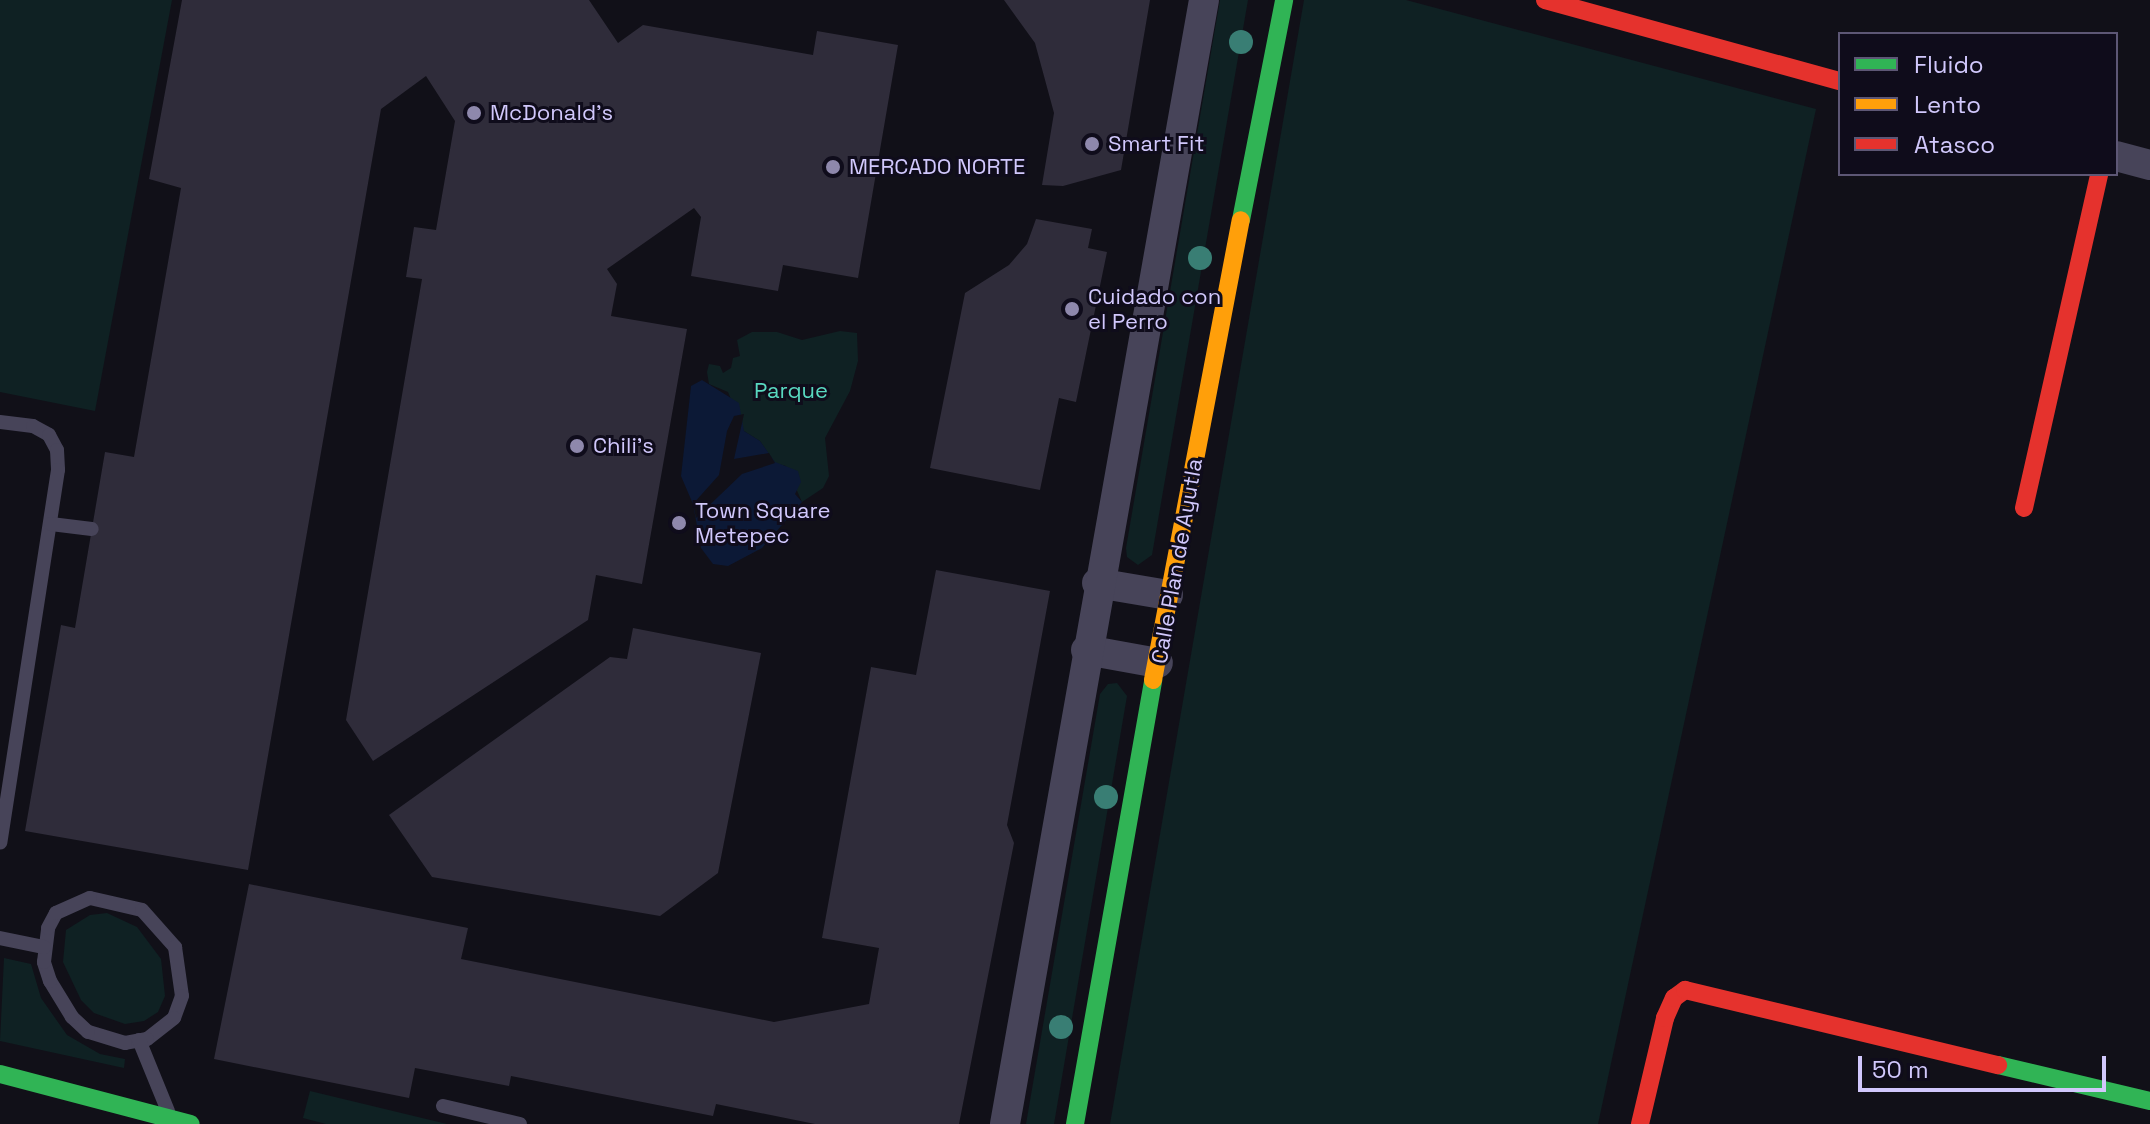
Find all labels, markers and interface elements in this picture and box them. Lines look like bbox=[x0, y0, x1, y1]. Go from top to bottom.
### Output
legend bbox=[1838, 32, 2118, 176]
text: Fluido bbox=[1914, 49, 1984, 80]
text: Lento bbox=[1914, 89, 1981, 120]
place label: McDonald's bbox=[490, 100, 613, 126]
marker: McDonald's bbox=[465, 104, 483, 122]
text: Atasco bbox=[1914, 129, 1995, 160]
place label: Smart Fit bbox=[1108, 131, 1205, 157]
marker: Smart Fit bbox=[1083, 135, 1101, 153]
place label: MERCADO NORTE bbox=[849, 154, 1025, 180]
marker: MERCADO NORTE bbox=[824, 158, 842, 176]
place label: Cuidado con el Perro bbox=[1088, 283, 1221, 334]
marker: Cuidado con el Perro bbox=[1063, 300, 1081, 318]
park label: Parque bbox=[754, 378, 828, 404]
place label: Chili's bbox=[593, 433, 654, 459]
marker: Chili's bbox=[568, 437, 586, 455]
street label: Calle Plan de Ayutla bbox=[1146, 456, 1208, 666]
place label: Town Square Metepec bbox=[695, 497, 831, 548]
marker: Town Square Metepec bbox=[670, 514, 688, 532]
scale bar bbox=[1862, 1040, 2110, 1090]
text: 50 m bbox=[1872, 1054, 1929, 1085]

